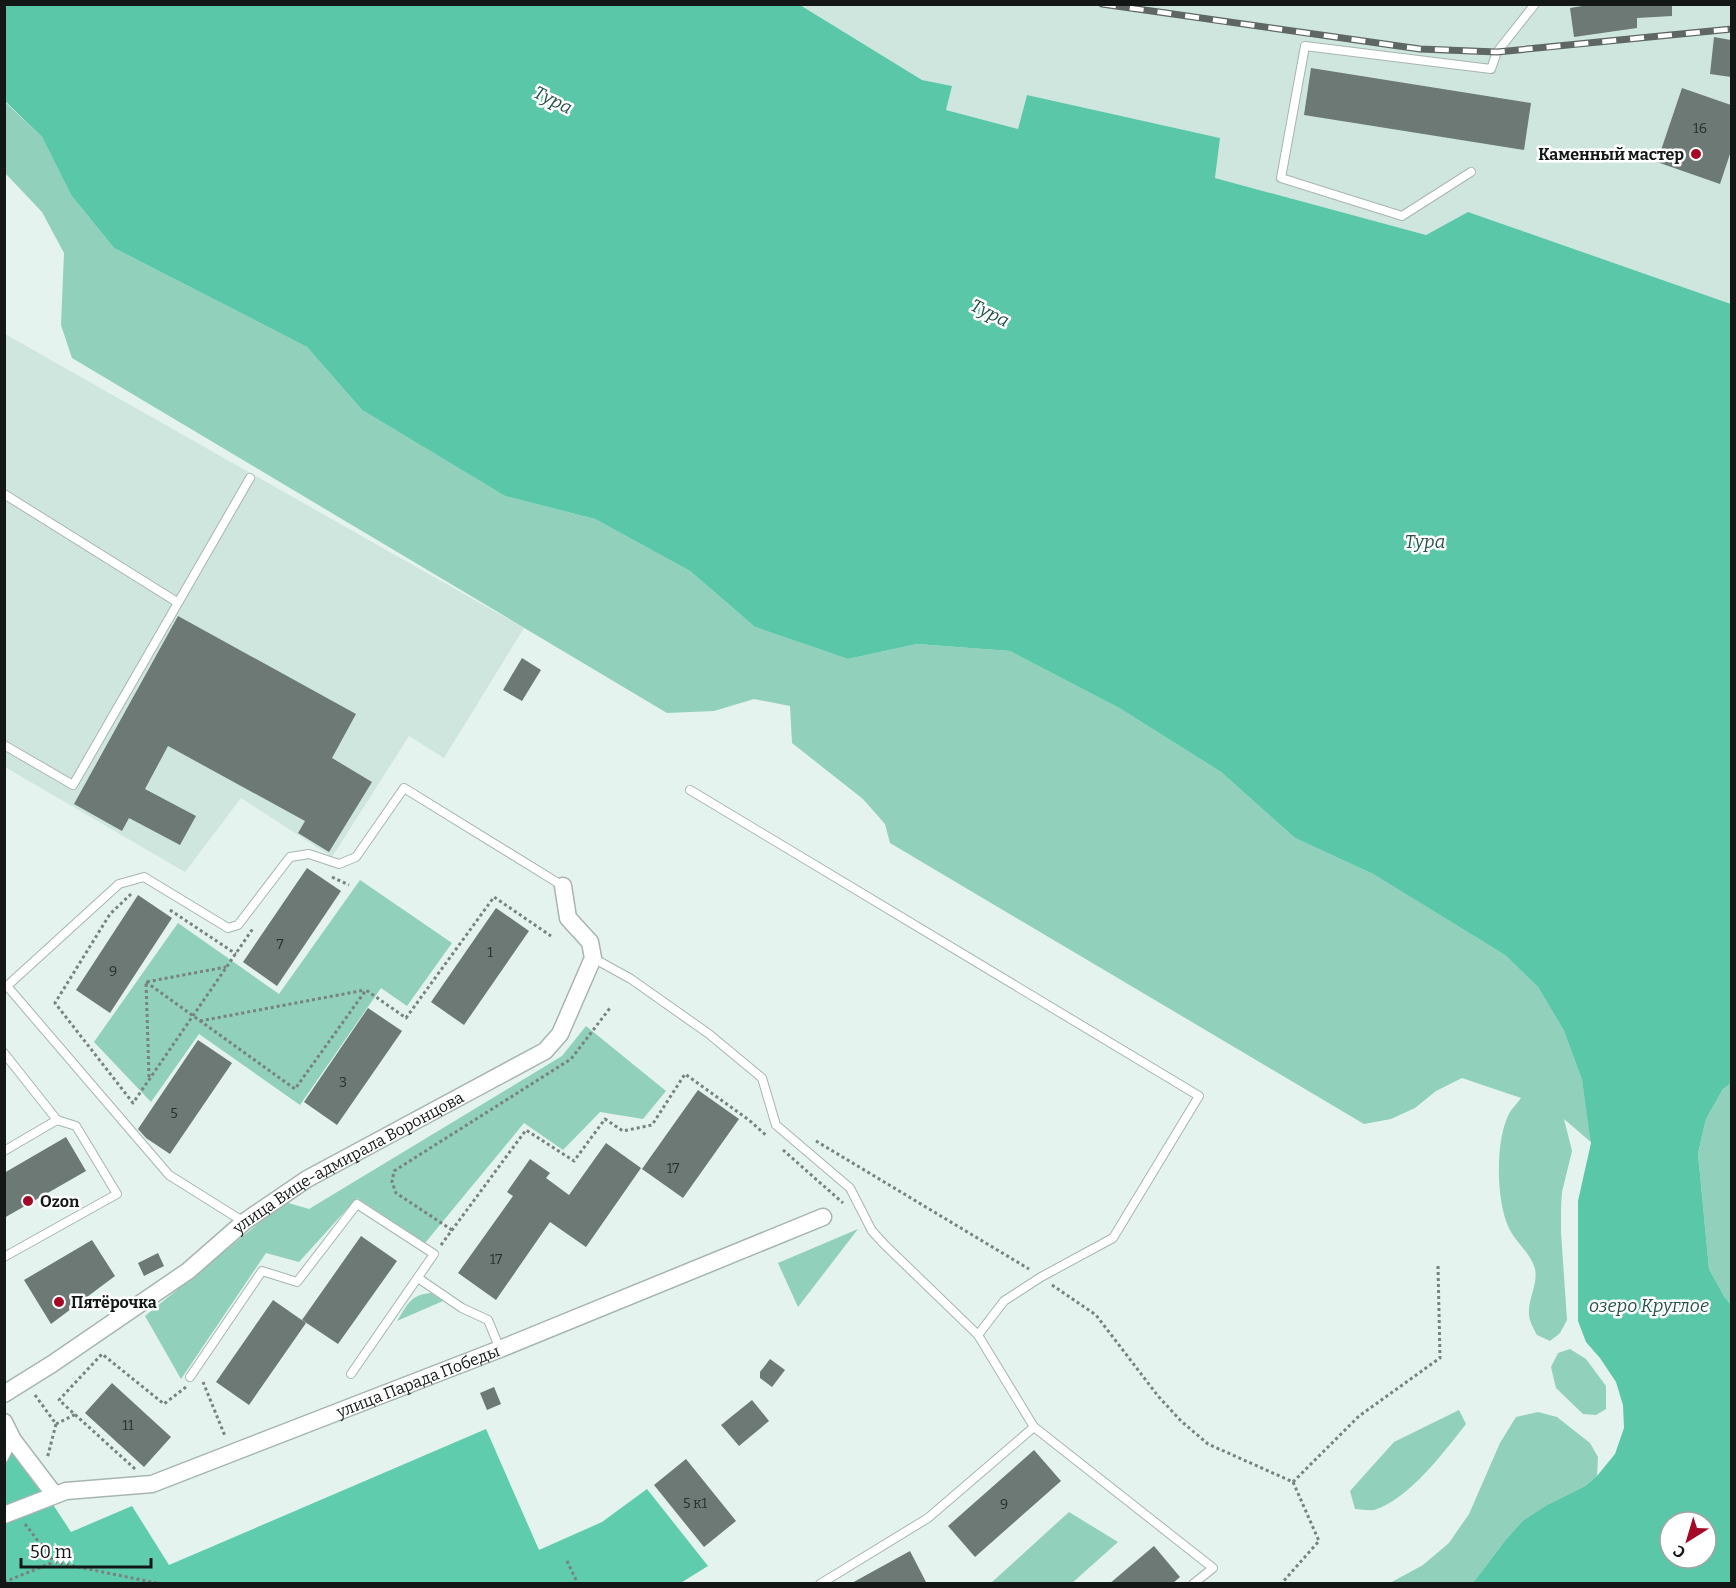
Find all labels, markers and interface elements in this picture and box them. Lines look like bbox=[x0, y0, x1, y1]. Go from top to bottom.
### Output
water label: Тура bbox=[530, 81, 576, 119]
house number: 16 bbox=[1693, 120, 1707, 137]
place label: Каменный мастер bbox=[1538, 145, 1684, 164]
marker: Каменный мастер bbox=[1689, 147, 1703, 161]
water label: Тура bbox=[967, 294, 1013, 332]
water label: Тура bbox=[1405, 531, 1445, 553]
house number: 7 bbox=[276, 936, 284, 953]
house number: 1 bbox=[487, 944, 493, 961]
house number: 9 bbox=[109, 963, 117, 980]
house number: 3 bbox=[339, 1074, 347, 1091]
street label: улица Вице-адмирала Воронцова bbox=[228, 1087, 467, 1238]
house number: 5 bbox=[170, 1105, 178, 1122]
house number: 17 bbox=[667, 1160, 679, 1177]
place label: Ozon bbox=[40, 1192, 80, 1211]
marker: Ozon bbox=[21, 1194, 35, 1208]
house number: 17 bbox=[490, 1251, 502, 1268]
place label: Пятёрочка bbox=[71, 1293, 157, 1312]
marker: Пятёрочка bbox=[52, 1295, 66, 1309]
water label: озеро Круглое bbox=[1589, 1295, 1709, 1317]
street label: улица Парада Победы bbox=[333, 1341, 502, 1422]
house number: 11 bbox=[122, 1417, 134, 1434]
house number: 5 к1 bbox=[683, 1495, 707, 1512]
house number: 9 bbox=[1000, 1496, 1008, 1513]
north arrow bbox=[1658, 1510, 1718, 1570]
scale bar bbox=[21, 1531, 152, 1569]
text: 50 m bbox=[30, 1541, 72, 1563]
text: С bbox=[1670, 1541, 1689, 1562]

